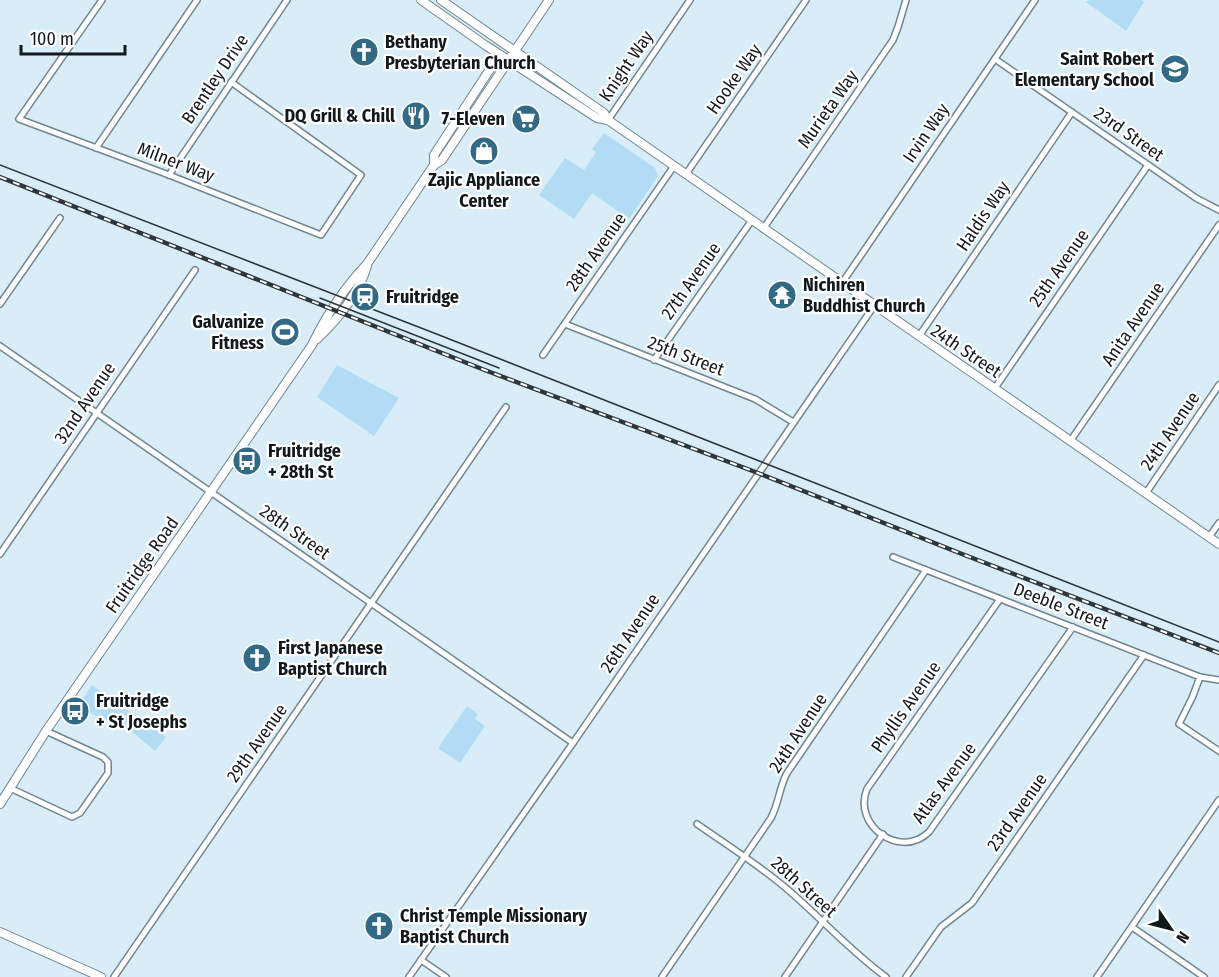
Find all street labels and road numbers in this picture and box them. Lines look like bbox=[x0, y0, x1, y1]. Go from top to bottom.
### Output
street label: Knight Way bbox=[594, 26, 658, 106]
street label: Brentley Drive bbox=[177, 30, 253, 128]
street label: Hooke Way bbox=[702, 40, 766, 118]
street label: Murieta Way bbox=[793, 66, 863, 152]
street label: Irvin Way bbox=[898, 99, 954, 167]
street label: 23rd Street bbox=[1090, 102, 1168, 166]
street label: Milner Way bbox=[134, 137, 218, 187]
street label: Haldis Way bbox=[952, 177, 1014, 255]
street label: 28th Avenue bbox=[561, 208, 631, 295]
street label: 25th Avenue bbox=[1024, 225, 1094, 311]
street label: 27th Avenue bbox=[657, 238, 726, 324]
street label: Anita Avenue bbox=[1097, 278, 1169, 370]
street label: 24th Street bbox=[927, 319, 1005, 383]
street label: 25th Street bbox=[645, 331, 727, 381]
street label: 32nd Avenue bbox=[50, 358, 120, 448]
street label: 24th Avenue bbox=[1136, 387, 1204, 474]
street label: 28th Street bbox=[256, 500, 334, 564]
street label: Fruitridge Road bbox=[101, 513, 183, 617]
street label: Deeble Street bbox=[1010, 578, 1112, 634]
street label: 26th Avenue bbox=[596, 589, 664, 677]
street label: Phyllis Avenue bbox=[866, 657, 946, 757]
street label: 24th Avenue bbox=[764, 689, 832, 777]
street label: 29th Avenue bbox=[222, 700, 292, 786]
street label: Atlas Avenue bbox=[907, 738, 981, 828]
street label: 23rd Avenue bbox=[982, 769, 1052, 855]
street label: 28th Street bbox=[767, 852, 841, 922]

